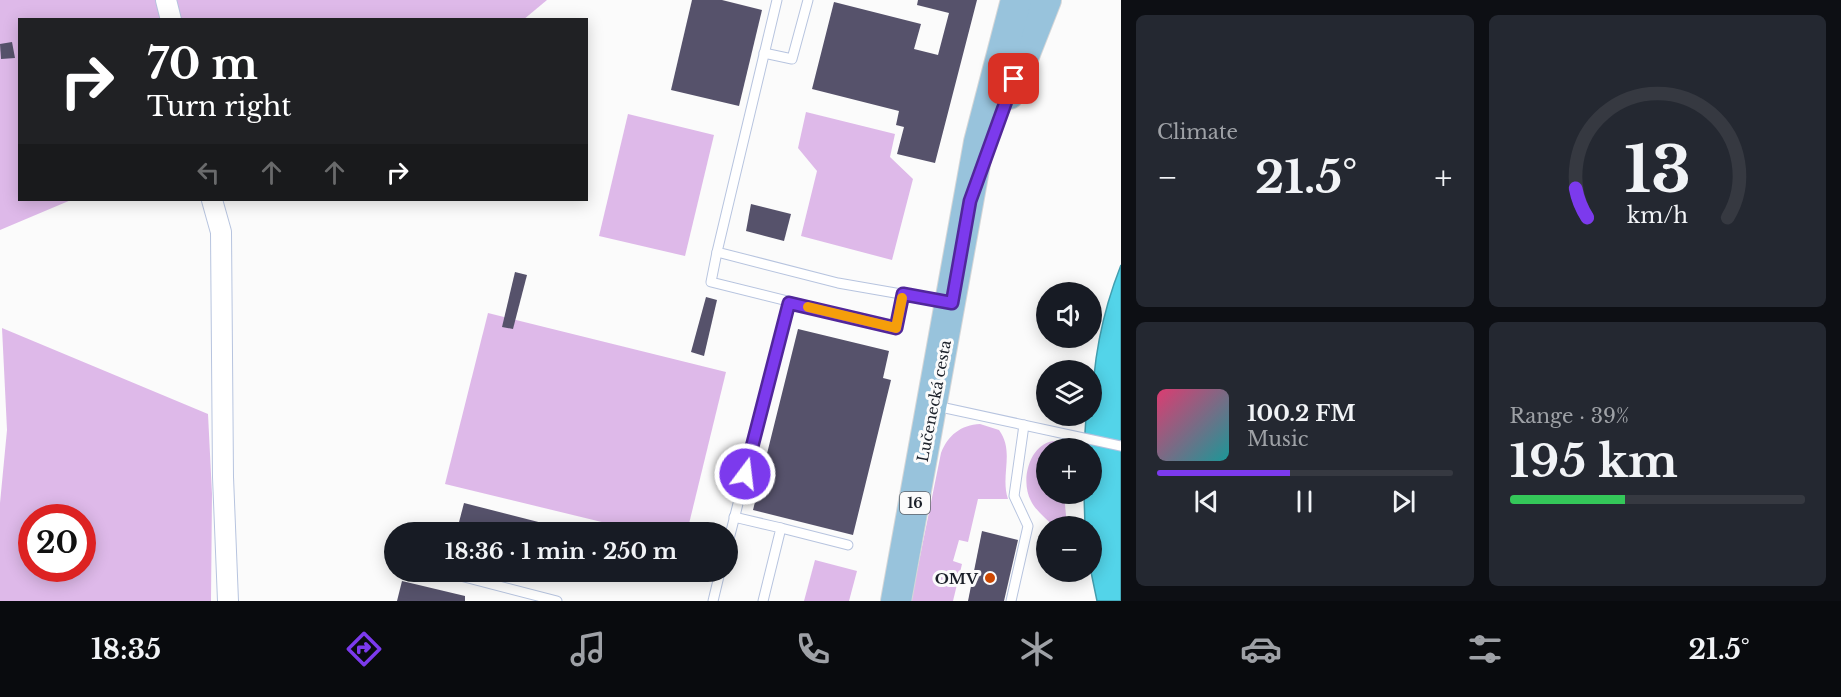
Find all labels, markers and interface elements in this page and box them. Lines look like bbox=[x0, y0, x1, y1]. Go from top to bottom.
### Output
text: 70 m bbox=[147, 38, 258, 90]
icon: right bbox=[48, 42, 126, 120]
pin bbox=[988, 53, 1039, 104]
icon: arrive bbox=[997, 62, 1030, 95]
text: Turn right bbox=[147, 90, 291, 123]
text: Climate bbox=[1157, 120, 1238, 144]
text: 13 bbox=[1624, 131, 1691, 209]
text: 21.5° bbox=[1255, 149, 1357, 205]
icon: left bbox=[192, 156, 225, 189]
icon: ahead bbox=[255, 156, 288, 189]
icon: ahead bbox=[318, 156, 351, 189]
icon: right bbox=[381, 156, 414, 189]
text: − bbox=[1157, 157, 1178, 198]
text: + bbox=[1434, 157, 1452, 198]
text: km/h bbox=[1627, 202, 1688, 229]
map controls bbox=[1036, 282, 1102, 582]
button: sound bbox=[1036, 282, 1102, 348]
street label: Lučenecká cesta bbox=[913, 338, 955, 464]
button: layers bbox=[1036, 360, 1102, 426]
text: 100.2 FM bbox=[1247, 400, 1356, 427]
text: Range · 39% bbox=[1510, 404, 1629, 428]
text: Music bbox=[1247, 427, 1308, 451]
text: 195 km bbox=[1510, 433, 1678, 489]
button: + bbox=[1036, 438, 1102, 504]
position arrow bbox=[713, 442, 777, 506]
icon: previous bbox=[1190, 485, 1223, 518]
icon: pause bbox=[1288, 485, 1321, 518]
icon: next bbox=[1387, 485, 1420, 518]
road number: 16 bbox=[900, 492, 930, 514]
speed limit sign: 20 bbox=[18, 504, 96, 582]
button: − bbox=[1036, 516, 1102, 582]
text: 18:36 · 1 min · 250 m bbox=[445, 538, 677, 565]
place label: OMV bbox=[935, 569, 979, 588]
marker: OMV bbox=[983, 571, 997, 585]
icon: directions bbox=[343, 628, 385, 670]
icon: music bbox=[567, 628, 609, 670]
icon: phone bbox=[792, 628, 834, 670]
icon: climate bbox=[1016, 628, 1058, 670]
icon: car bbox=[1240, 628, 1282, 670]
icon: filters bbox=[1464, 628, 1506, 670]
text: 18:35 bbox=[91, 633, 161, 666]
text: 21.5° bbox=[1688, 633, 1750, 666]

